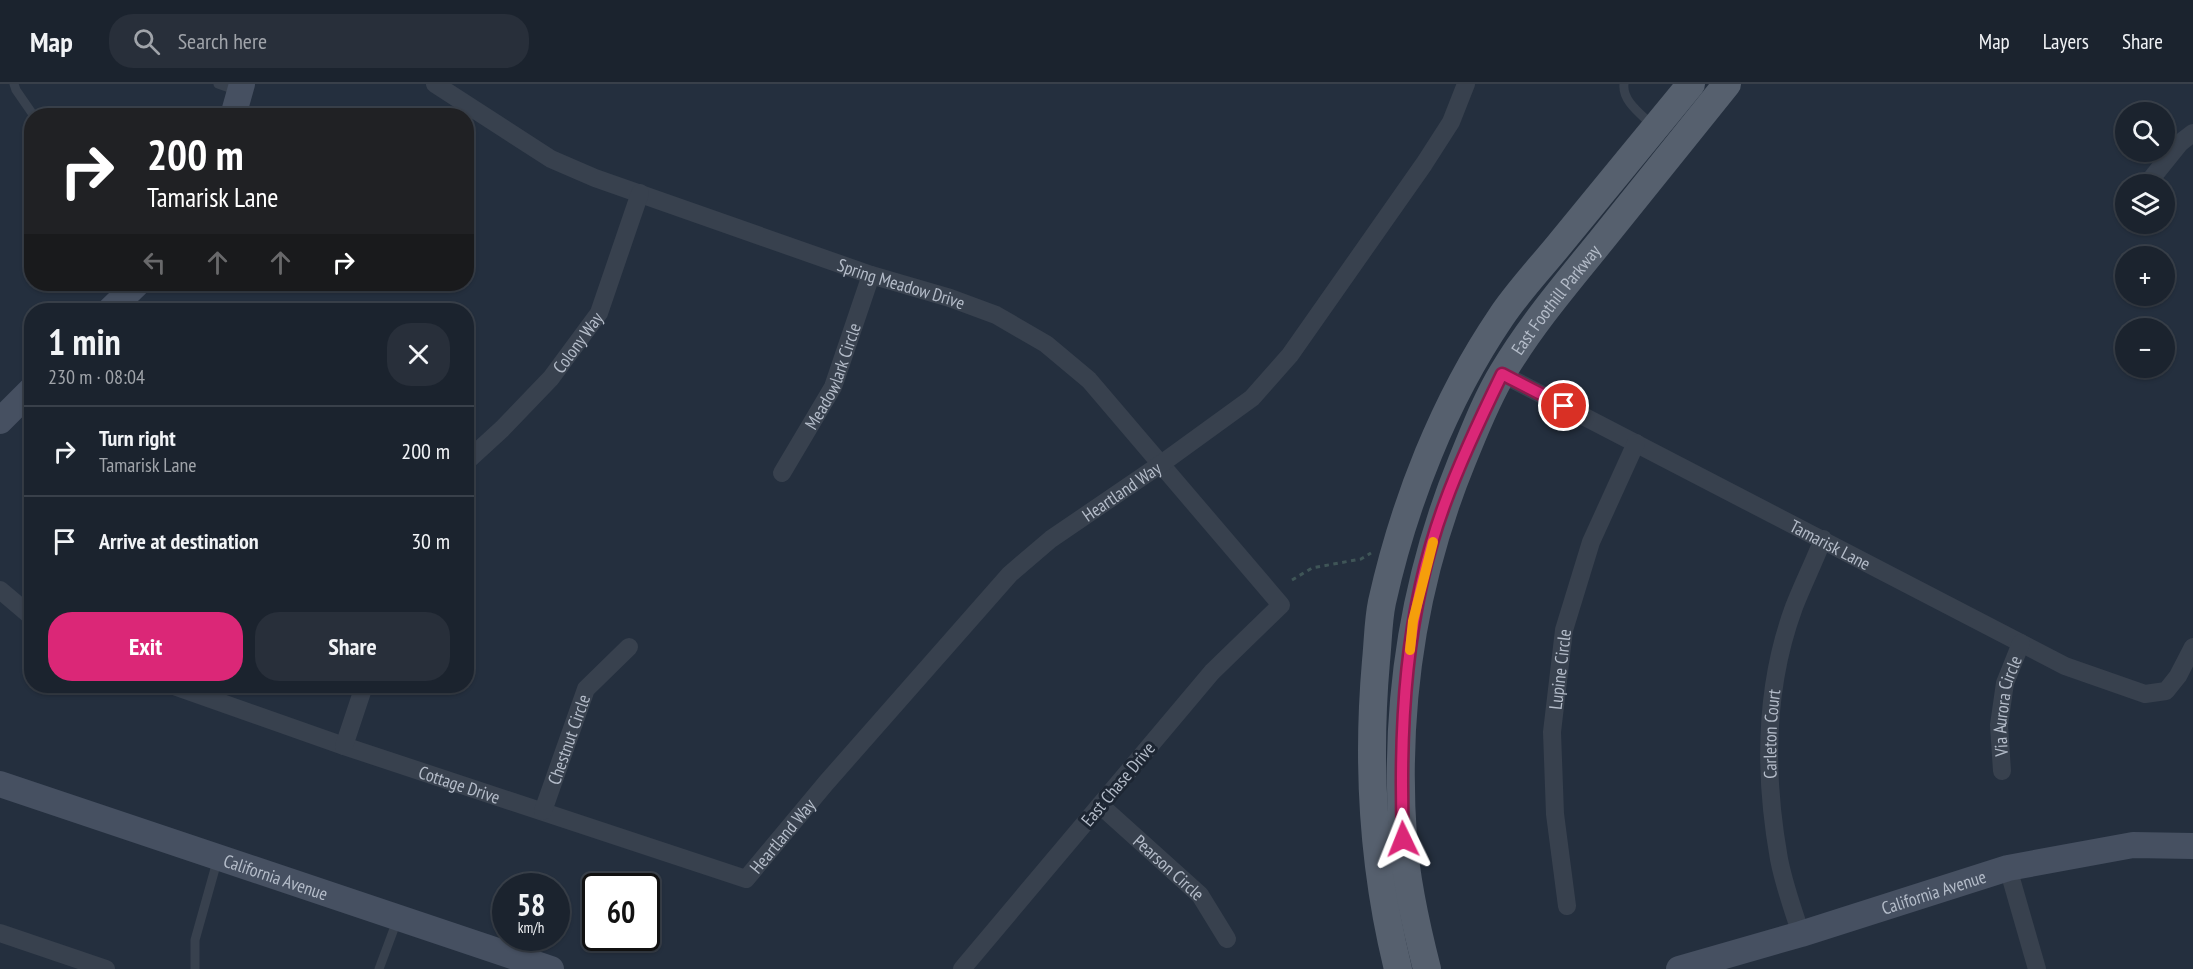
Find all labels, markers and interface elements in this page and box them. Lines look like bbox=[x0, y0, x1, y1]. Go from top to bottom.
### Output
search box bbox=[109, 14, 529, 68]
text: Map bbox=[30, 23, 73, 60]
icon: search bbox=[130, 25, 163, 58]
text: Search here bbox=[178, 27, 267, 55]
text: Map bbox=[1979, 28, 2010, 55]
text: Layers bbox=[2043, 28, 2089, 55]
text: Share bbox=[2122, 28, 2163, 55]
map controls bbox=[2115, 102, 2175, 378]
button: search bbox=[2115, 102, 2175, 162]
text: 200 m bbox=[147, 127, 244, 182]
icon: right bbox=[48, 132, 126, 210]
button: layers bbox=[2115, 174, 2175, 234]
text: Tamarisk Lane bbox=[147, 180, 279, 214]
street label: East Foothill Parkway bbox=[1506, 239, 1605, 359]
icon: left bbox=[138, 246, 171, 279]
icon: ahead bbox=[201, 246, 234, 279]
icon: ahead bbox=[264, 246, 297, 279]
icon: right bbox=[327, 246, 360, 279]
button: + bbox=[2115, 246, 2175, 306]
street label: Spring Meadow Drive bbox=[834, 253, 968, 314]
street label: Colony Way bbox=[547, 307, 608, 378]
text: 1 min bbox=[48, 318, 121, 365]
button: − bbox=[2115, 318, 2175, 378]
street label: Meadowlark Circle bbox=[799, 320, 865, 433]
button: close bbox=[387, 323, 450, 386]
text: 230 m · 08:04 bbox=[48, 364, 145, 390]
pin bbox=[1538, 380, 1589, 431]
icon: arrive bbox=[1547, 389, 1580, 422]
text: Turn right bbox=[99, 424, 176, 452]
icon: right bbox=[48, 435, 81, 468]
text: 200 m bbox=[401, 437, 450, 465]
text: Tamarisk Lane bbox=[99, 452, 196, 478]
street label: Heartland Way bbox=[1077, 456, 1165, 526]
street label: Tamarisk Lane bbox=[1786, 514, 1875, 575]
icon: arrive bbox=[48, 525, 81, 558]
text: Arrive at destination bbox=[99, 527, 259, 555]
text: 30 m bbox=[411, 527, 450, 555]
button: Exit bbox=[48, 612, 243, 681]
button: Share bbox=[255, 612, 450, 681]
street label: Lupine Circle bbox=[1543, 628, 1576, 711]
street label: Via Aurora Circle bbox=[1988, 652, 2026, 758]
street label: Carleton Court bbox=[1758, 688, 1785, 779]
street label: Chestnut Circle bbox=[542, 691, 595, 788]
street label: East Chase Drive bbox=[1076, 737, 1160, 831]
street label: Cottage Drive bbox=[416, 760, 503, 808]
street label: Heartland Way bbox=[744, 793, 820, 878]
position arrow bbox=[1371, 807, 1435, 871]
street label: Pearson Circle bbox=[1129, 829, 1210, 905]
street label: California Avenue bbox=[221, 848, 331, 905]
street label: California Avenue bbox=[1878, 864, 1989, 919]
speed limit sign: 60 bbox=[582, 873, 660, 951]
text: 58 bbox=[517, 885, 545, 924]
text: km/h bbox=[518, 918, 544, 937]

